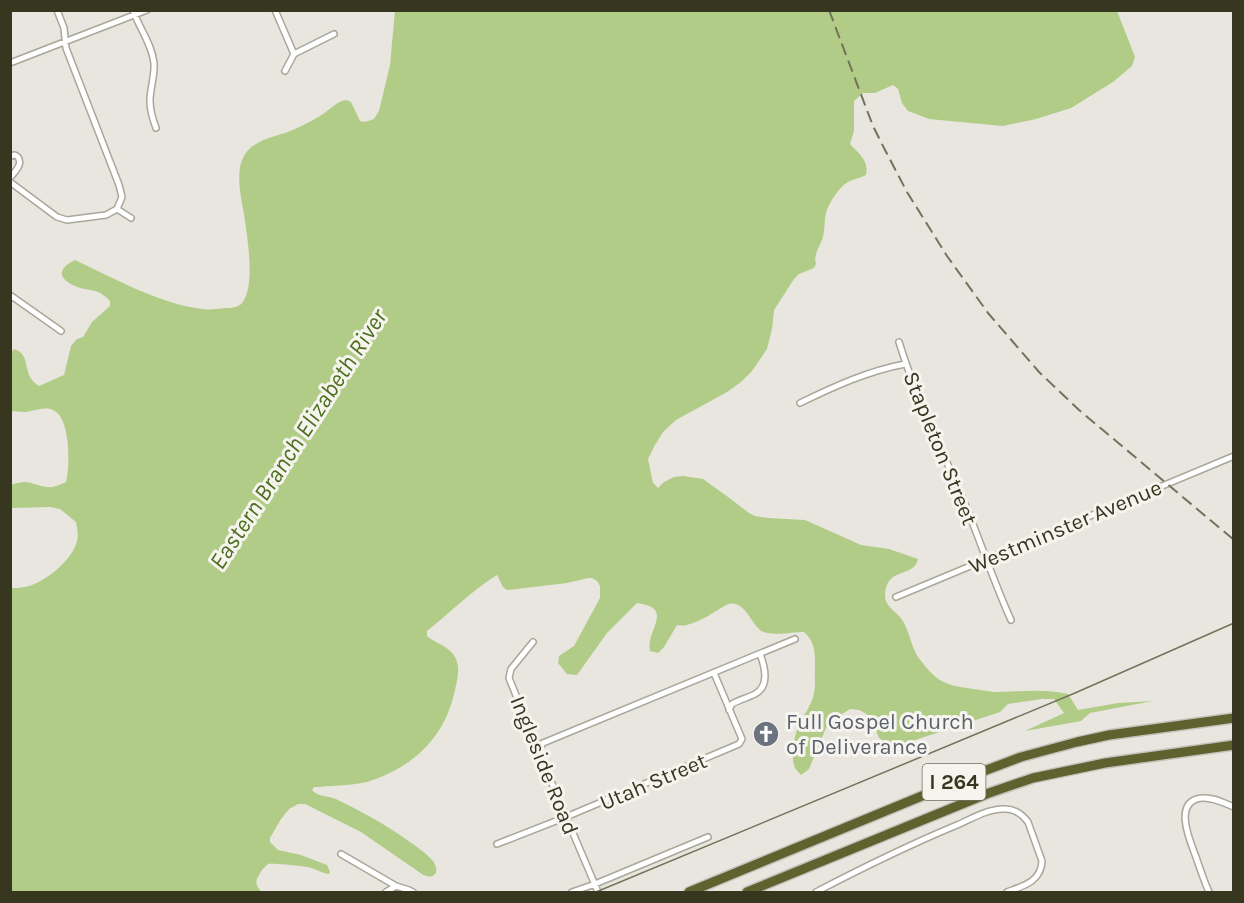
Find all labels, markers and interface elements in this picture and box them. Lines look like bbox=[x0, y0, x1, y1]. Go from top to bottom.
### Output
water label: Eastern Branch Elizabeth River bbox=[203, 303, 393, 574]
street label: Stapleton Street bbox=[897, 368, 983, 529]
street label: Westminster Avenue bbox=[965, 474, 1166, 579]
street label: Ingleside Road bbox=[504, 692, 584, 839]
place label: Full Gospel Church of Deliverance bbox=[786, 709, 974, 760]
church icon: Full Gospel Church of Deliverance bbox=[751, 719, 781, 749]
street label: Utah Street bbox=[596, 748, 711, 816]
road number: I 264 bbox=[922, 764, 986, 800]

